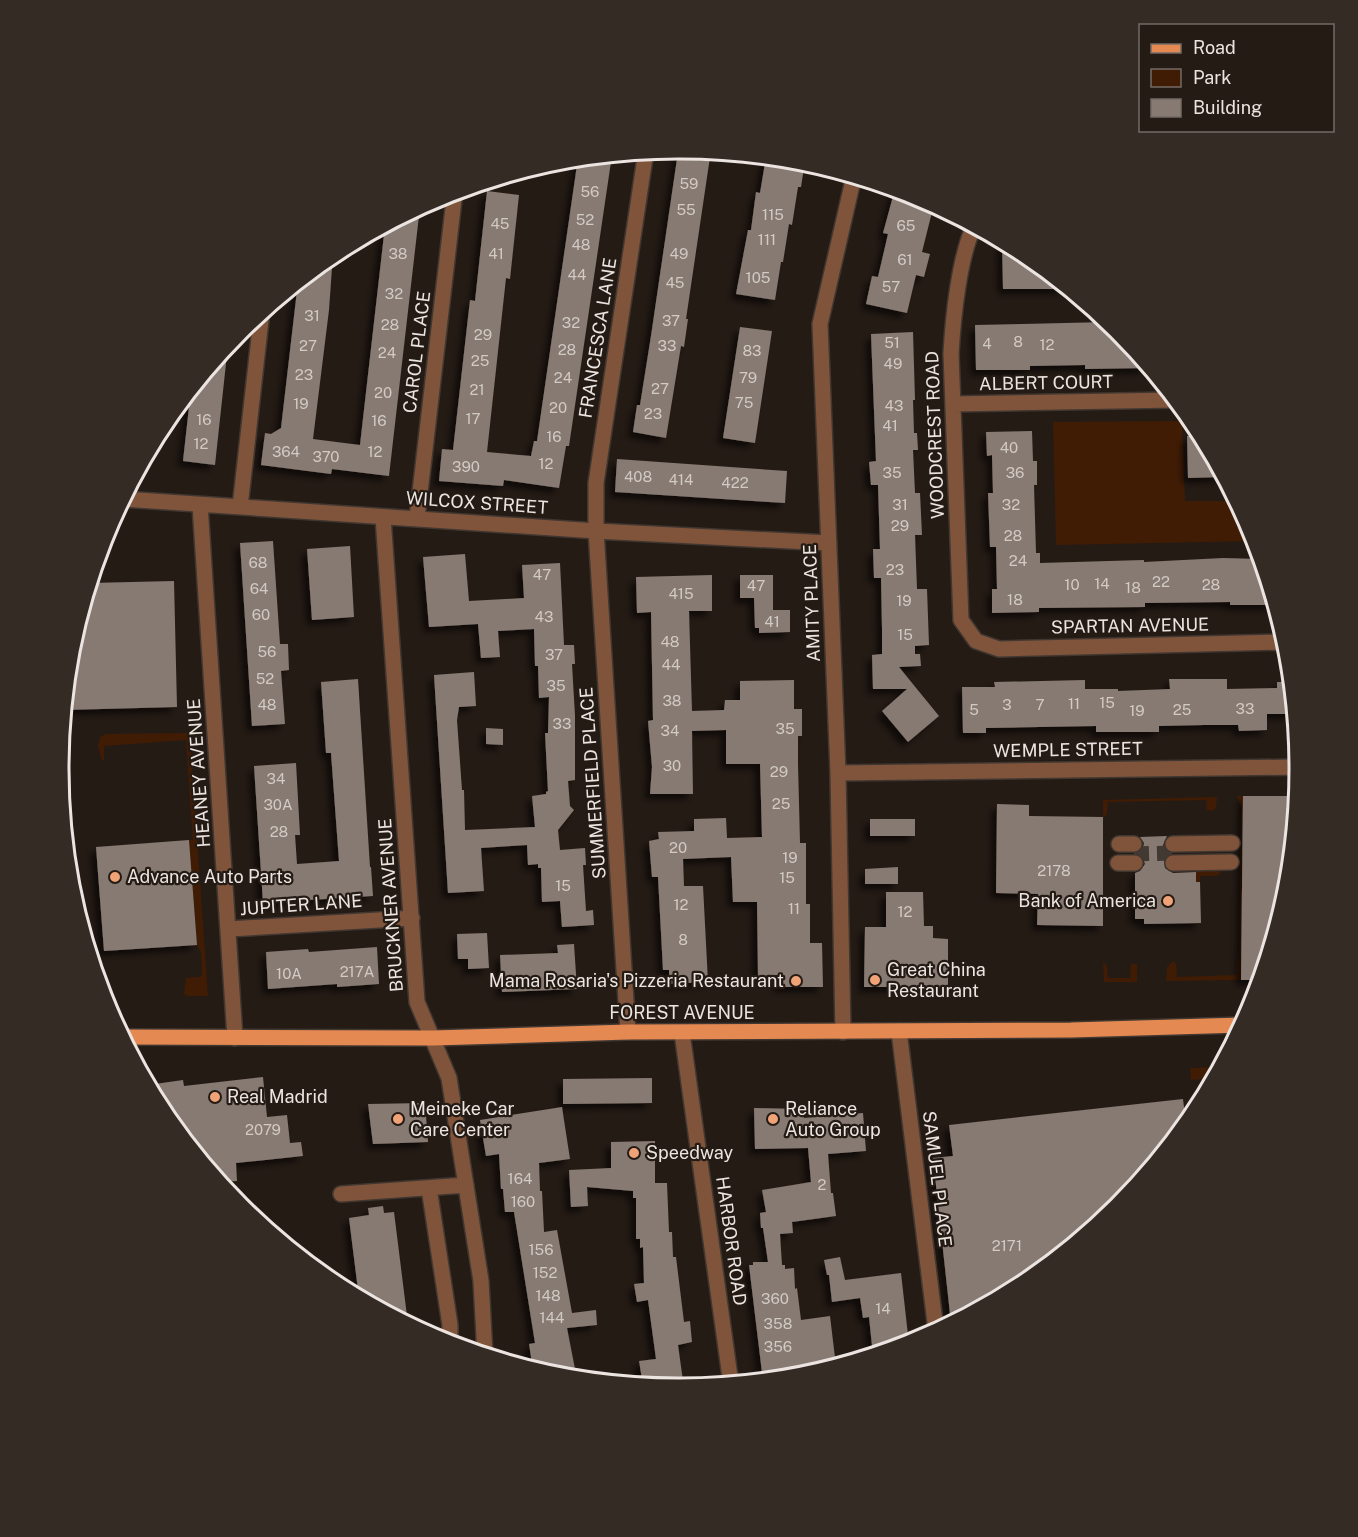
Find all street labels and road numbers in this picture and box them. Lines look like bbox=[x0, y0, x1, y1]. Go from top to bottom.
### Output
street label: FRANCESCA LANE bbox=[574, 256, 621, 420]
street label: CAROL PLACE bbox=[399, 290, 434, 414]
street label: WOODCREST ROAD bbox=[921, 351, 948, 519]
street label: ALBERT COURT bbox=[979, 371, 1114, 394]
street label: WILCOX STREET bbox=[405, 487, 549, 518]
street label: AMITY PLACE bbox=[799, 544, 824, 662]
street label: SPARTAN AVENUE bbox=[1051, 614, 1209, 637]
street label: SUMMERFIELD PLACE bbox=[575, 686, 610, 880]
street label: HEANEY AVENUE bbox=[183, 698, 214, 848]
street label: WEMPLE STREET bbox=[993, 738, 1143, 761]
street label: BRUCKNER AVENUE bbox=[374, 817, 407, 993]
street label: JUPITER LANE bbox=[239, 890, 363, 919]
street label: FOREST AVENUE bbox=[609, 1002, 755, 1023]
street label: SAMUEL PLACE bbox=[919, 1110, 956, 1248]
street label: HARBOR ROAD bbox=[712, 1175, 751, 1307]

